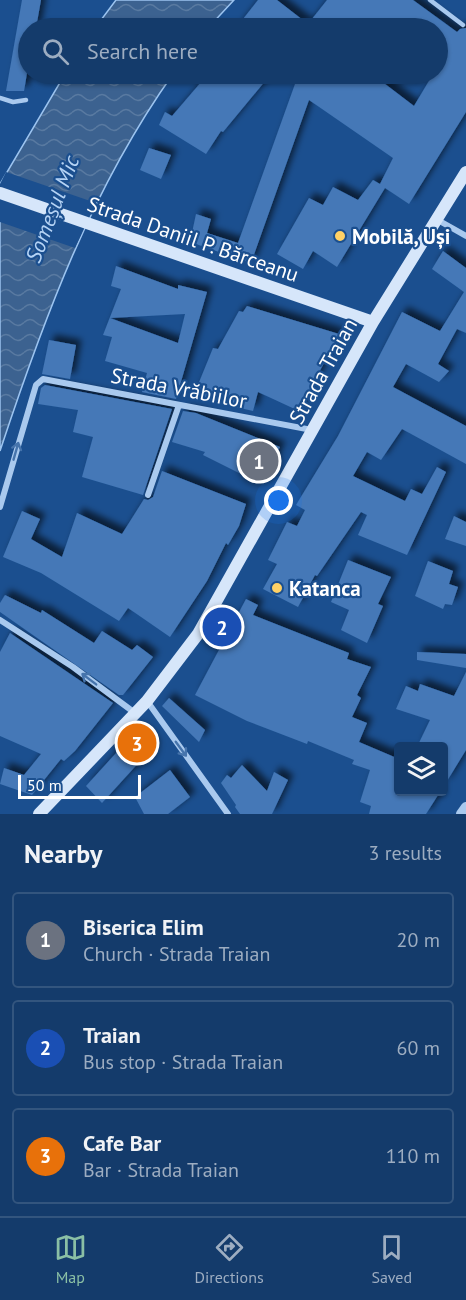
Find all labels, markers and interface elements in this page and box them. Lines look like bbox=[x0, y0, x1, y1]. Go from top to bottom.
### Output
search box bbox=[18, 18, 448, 84]
icon: search bbox=[39, 35, 72, 68]
text: Search here bbox=[87, 37, 198, 65]
water label: Someșul Mic bbox=[19, 151, 85, 266]
street label: Strada Daniil P. Bărceanu bbox=[84, 190, 302, 288]
place label: Mobilă, Uși bbox=[352, 223, 450, 250]
marker: Mobilă, Uși bbox=[333, 229, 347, 243]
street label: Strada Traian bbox=[283, 313, 363, 429]
street label: Strada Vrăbiilor bbox=[109, 362, 249, 414]
pin: 1 bbox=[240, 438, 278, 484]
one-way arrow bbox=[11, 442, 22, 461]
your location bbox=[264, 486, 293, 515]
place label: Katanca bbox=[289, 575, 361, 602]
marker: Katanca bbox=[270, 581, 284, 595]
pin: 2 bbox=[202, 604, 242, 650]
one-way arrow bbox=[81, 672, 97, 685]
pin: 3 bbox=[118, 720, 156, 766]
one-way arrow bbox=[175, 740, 187, 756]
map controls bbox=[394, 742, 448, 796]
button: layers bbox=[394, 742, 448, 796]
scale bar bbox=[18, 772, 141, 800]
text: 50 m bbox=[27, 775, 62, 795]
text: Nearby bbox=[24, 837, 102, 870]
text: 3 results bbox=[369, 840, 442, 866]
text: Biserica Elim bbox=[83, 913, 204, 941]
text: 1 bbox=[40, 927, 51, 953]
text: 20 m bbox=[397, 927, 440, 953]
text: Church · Strada Traian bbox=[83, 941, 270, 967]
text: Traian bbox=[83, 1021, 141, 1049]
text: 2 bbox=[40, 1035, 51, 1061]
text: 60 m bbox=[397, 1035, 440, 1061]
text: Bus stop · Strada Traian bbox=[83, 1049, 283, 1075]
text: Cafe Bar bbox=[83, 1129, 161, 1157]
text: 3 bbox=[40, 1143, 51, 1169]
text: 110 m bbox=[386, 1143, 440, 1169]
text: Bar · Strada Traian bbox=[83, 1157, 239, 1183]
tab: Map bbox=[54, 1231, 87, 1287]
tab: Directions bbox=[195, 1231, 264, 1287]
tab: Saved bbox=[371, 1231, 412, 1287]

